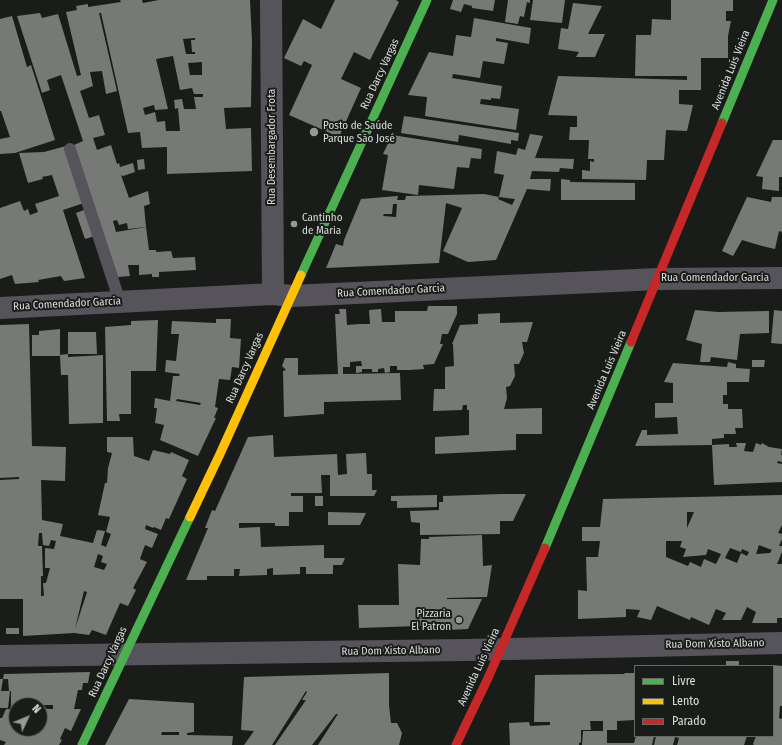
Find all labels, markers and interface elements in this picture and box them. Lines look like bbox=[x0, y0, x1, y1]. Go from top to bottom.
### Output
street label: Avenida Luís Vieira bbox=[709, 28, 753, 112]
street label: Rua Darcy Vargas bbox=[358, 37, 402, 111]
street label: Rua Desembargador Frota bbox=[265, 89, 279, 205]
place label: Posto de Saúde Parque São José bbox=[323, 119, 395, 145]
marker: Posto de Saúde Parque São José bbox=[308, 126, 320, 138]
place label: Cantinho de Maria bbox=[302, 211, 342, 237]
marker: Cantinho de Maria bbox=[289, 219, 299, 229]
street label: Rua Comendador Garcia bbox=[661, 271, 769, 285]
street label: Rua Comendador Garcia bbox=[337, 282, 445, 300]
street label: Rua Comendador Garcia bbox=[13, 295, 121, 313]
street label: Avenida Luís Vieira bbox=[584, 329, 630, 411]
street label: Rua Darcy Vargas bbox=[223, 330, 267, 406]
place label: Pizzaria El Patron bbox=[411, 607, 451, 633]
marker: Pizzaria El Patron bbox=[454, 615, 464, 625]
street label: Rua Darcy Vargas bbox=[86, 625, 130, 699]
street label: Avenida Luís Vieira bbox=[455, 626, 503, 708]
street label: Rua Dom Xisto Albano bbox=[665, 637, 765, 651]
street label: Rua Dom Xisto Albano bbox=[341, 644, 441, 658]
legend bbox=[634, 665, 774, 737]
text: Livre bbox=[672, 674, 695, 688]
text: Lento bbox=[672, 694, 699, 708]
north arrow bbox=[8, 697, 48, 737]
text: N bbox=[29, 702, 43, 716]
text: Parado bbox=[672, 714, 706, 728]

